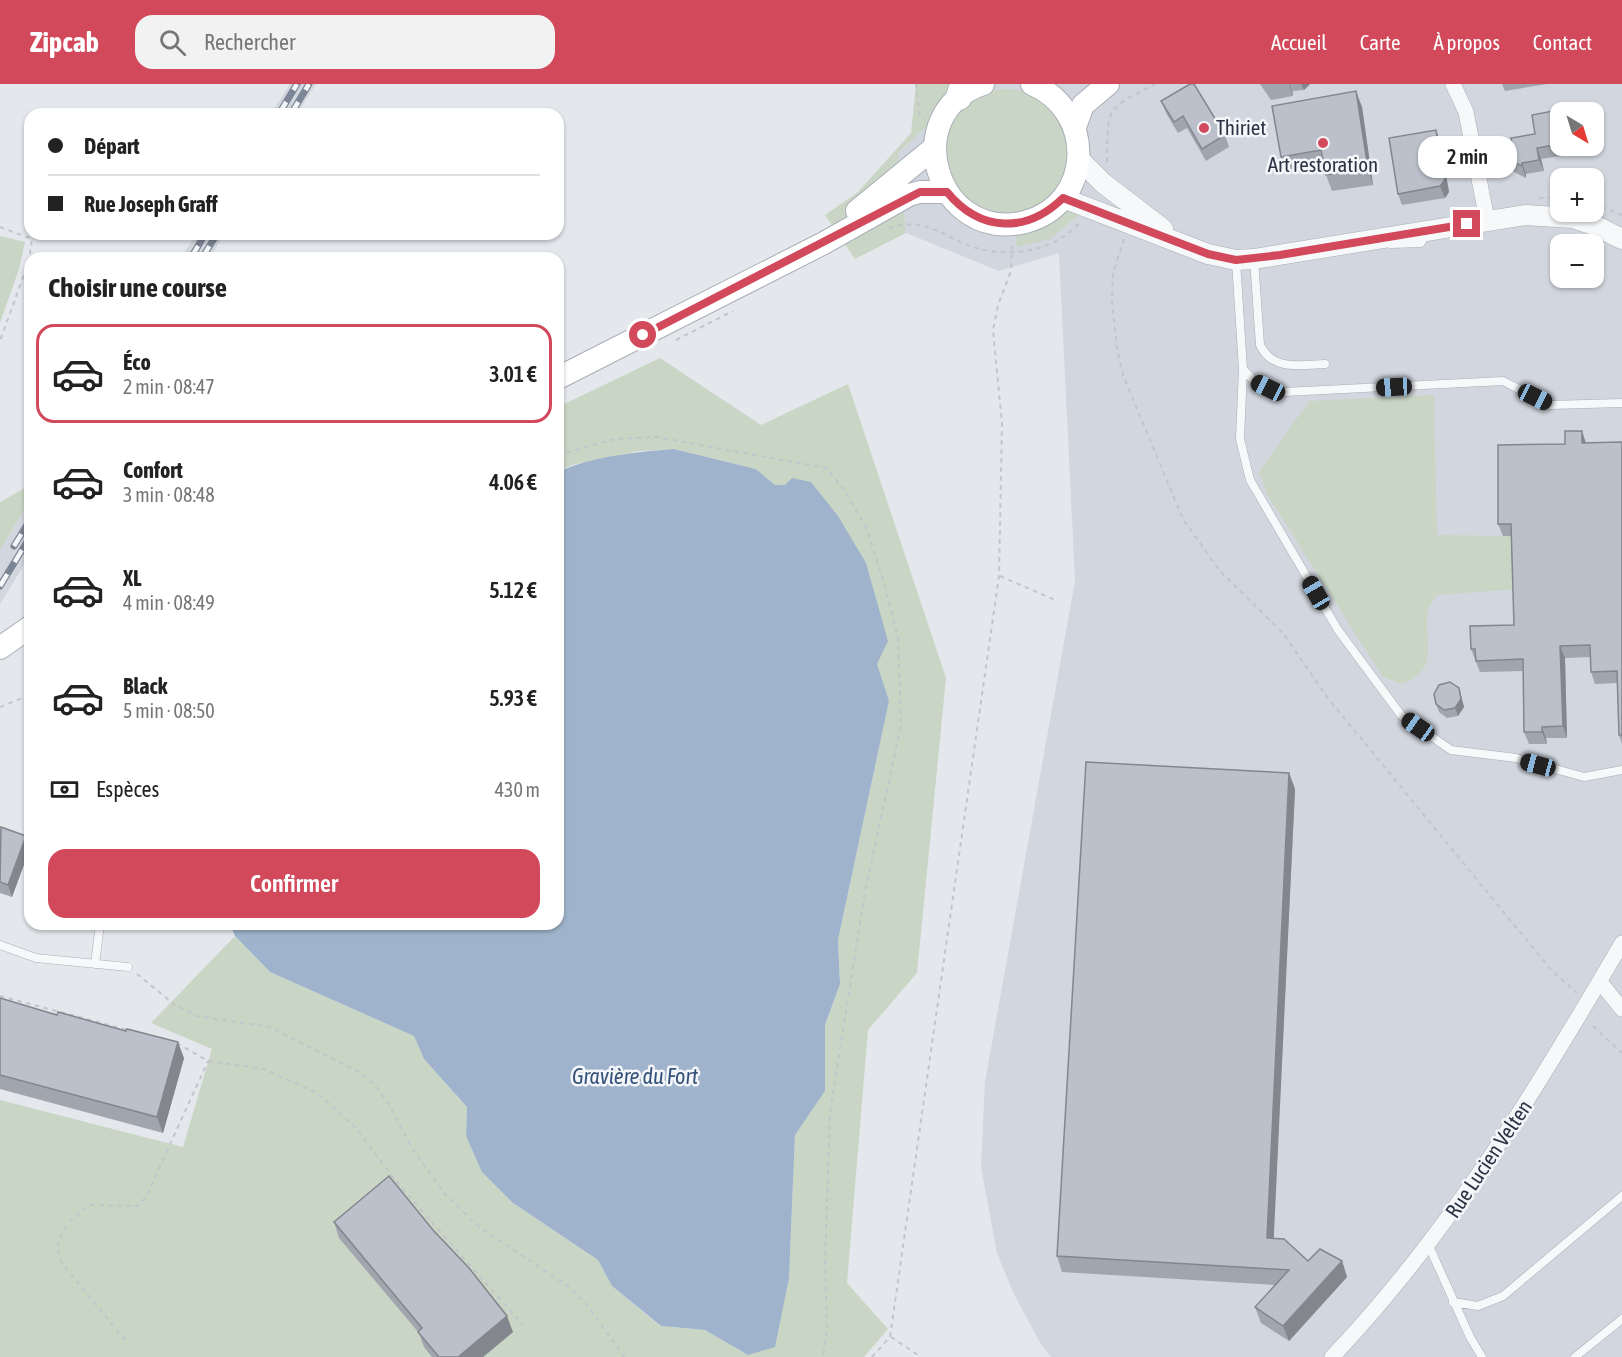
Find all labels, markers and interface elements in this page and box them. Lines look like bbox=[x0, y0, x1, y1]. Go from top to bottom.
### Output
search box bbox=[135, 15, 555, 69]
text: Zipcab bbox=[30, 26, 99, 58]
icon: search bbox=[156, 26, 189, 59]
text: Rechercher bbox=[204, 29, 295, 55]
text: Accueil bbox=[1271, 30, 1327, 54]
text: Carte bbox=[1360, 30, 1400, 54]
text: À propos bbox=[1433, 30, 1500, 54]
text: Contact bbox=[1533, 30, 1592, 54]
north arrow bbox=[1550, 102, 1604, 156]
map controls bbox=[1550, 102, 1604, 288]
place label: Thiriet bbox=[1216, 115, 1266, 139]
marker: Thiriet bbox=[1197, 121, 1211, 135]
text: Départ bbox=[84, 133, 140, 159]
marker: Art restoration bbox=[1316, 136, 1330, 150]
callout: 2 min bbox=[1418, 137, 1516, 179]
text: 2 min bbox=[1447, 145, 1488, 168]
place label: Art restoration bbox=[1268, 152, 1378, 176]
button: + bbox=[1550, 168, 1604, 222]
text: Rue Joseph Graff bbox=[84, 191, 218, 217]
route end bbox=[1453, 210, 1480, 237]
button: − bbox=[1550, 234, 1604, 288]
text: Choisir une course bbox=[48, 272, 227, 303]
route start bbox=[629, 321, 656, 348]
icon: car bbox=[51, 347, 105, 401]
text: Éco bbox=[123, 349, 151, 375]
text: 3.01 € bbox=[489, 361, 537, 387]
car bbox=[1248, 372, 1288, 404]
text: 2 min · 08:47 bbox=[123, 375, 215, 398]
car bbox=[1376, 377, 1412, 397]
car bbox=[1515, 381, 1555, 413]
icon: car bbox=[51, 455, 105, 509]
text: Confort bbox=[123, 457, 183, 483]
text: 4.06 € bbox=[489, 469, 537, 495]
text: 3 min · 08:48 bbox=[123, 483, 215, 506]
icon: car bbox=[51, 563, 105, 617]
text: XL bbox=[123, 565, 141, 591]
car bbox=[1299, 573, 1333, 613]
text: 5.12 € bbox=[489, 577, 537, 603]
text: 4 min · 08:49 bbox=[123, 591, 215, 614]
icon: car bbox=[51, 671, 105, 725]
text: Black bbox=[123, 673, 167, 699]
text: 5.93 € bbox=[489, 685, 537, 711]
text: 5 min · 08:50 bbox=[123, 699, 215, 722]
car bbox=[1398, 709, 1438, 745]
car bbox=[1518, 752, 1558, 778]
icon: cash bbox=[48, 773, 81, 806]
text: Espèces bbox=[96, 776, 159, 802]
text: 430 m bbox=[495, 778, 540, 801]
button: Confirmer bbox=[48, 849, 540, 918]
water label: Gravière du Fort bbox=[572, 1063, 699, 1089]
street label: Rue Lucien Velten bbox=[1440, 1095, 1536, 1222]

